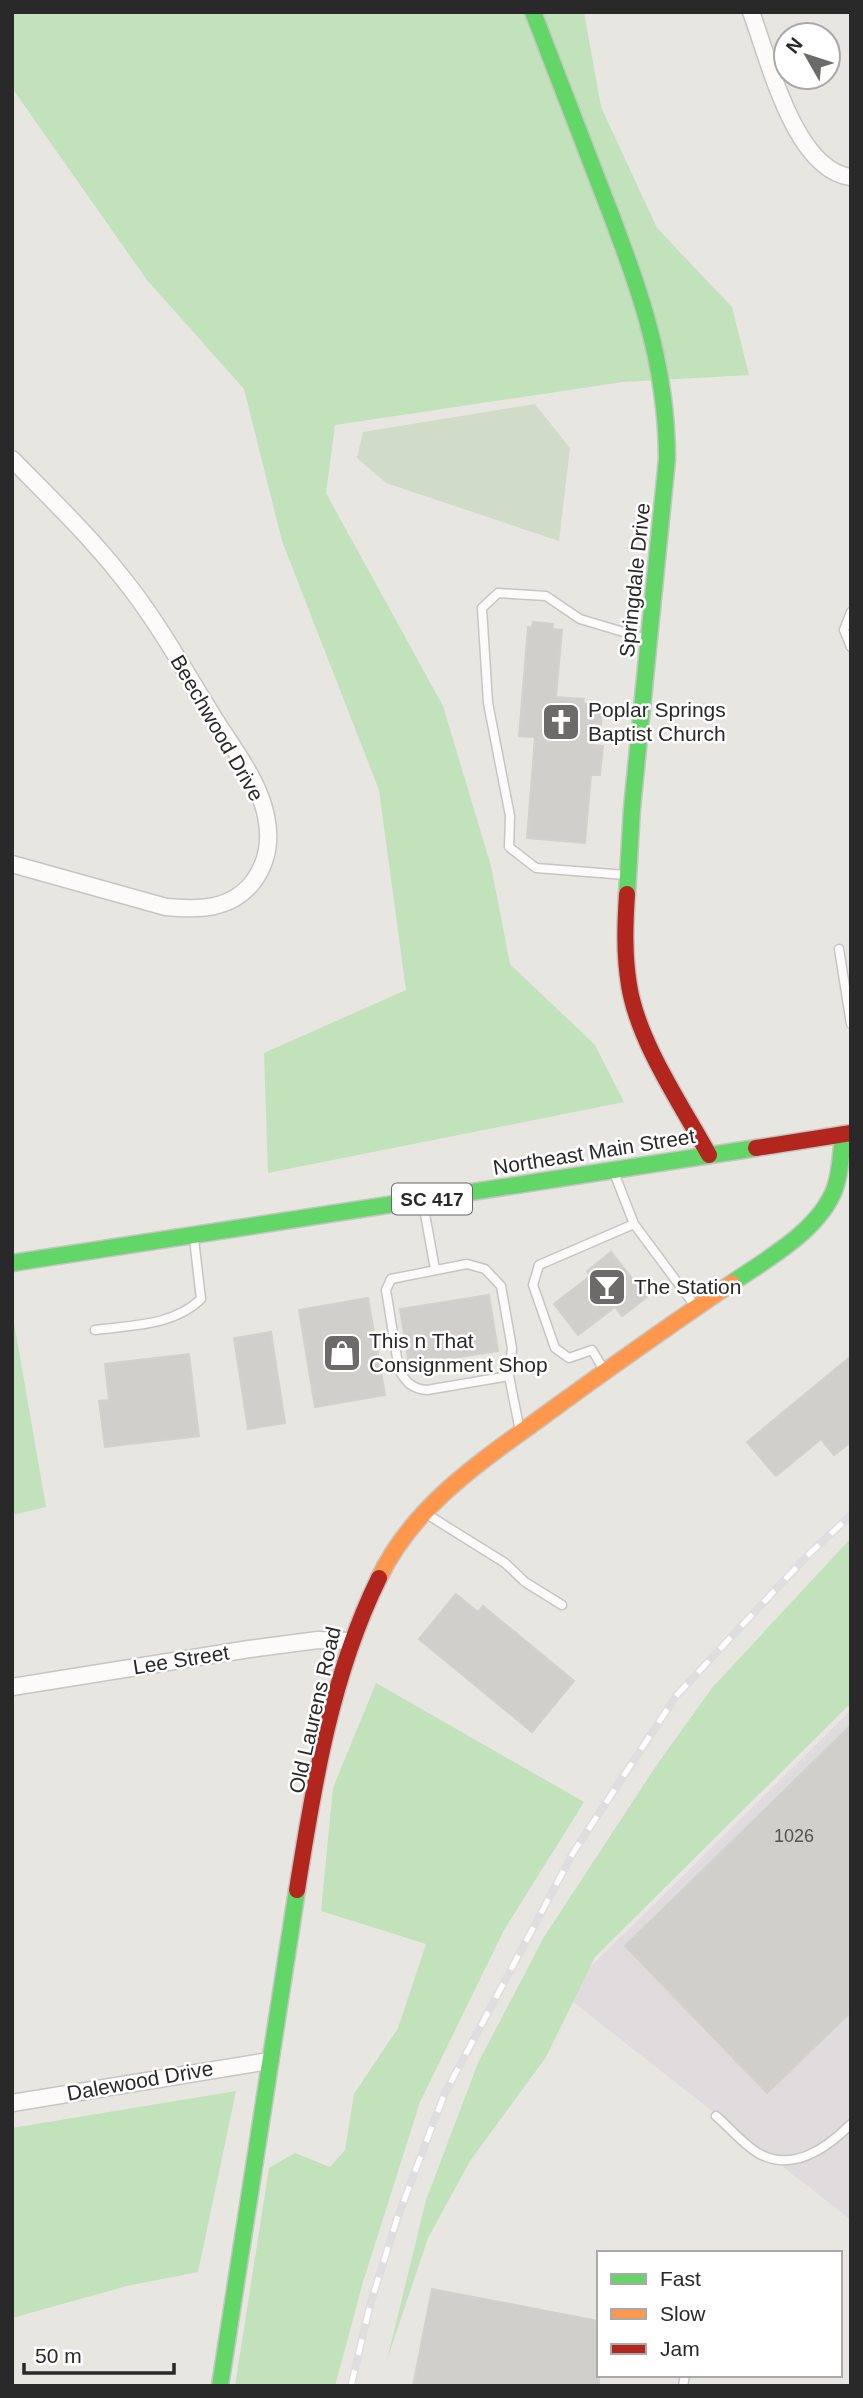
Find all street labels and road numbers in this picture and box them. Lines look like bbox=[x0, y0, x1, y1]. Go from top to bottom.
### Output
street label: Springdale Drive bbox=[615, 502, 654, 658]
street label: Beechwood Drive bbox=[166, 651, 269, 805]
street label: Northeast Main Street bbox=[491, 1124, 697, 1179]
road number: SC 417 bbox=[392, 1184, 472, 1214]
street label: Old Laurens Road bbox=[284, 1624, 345, 1796]
street label: Lee Street bbox=[131, 1641, 231, 1678]
street label: Dalewood Drive bbox=[65, 2056, 215, 2105]

